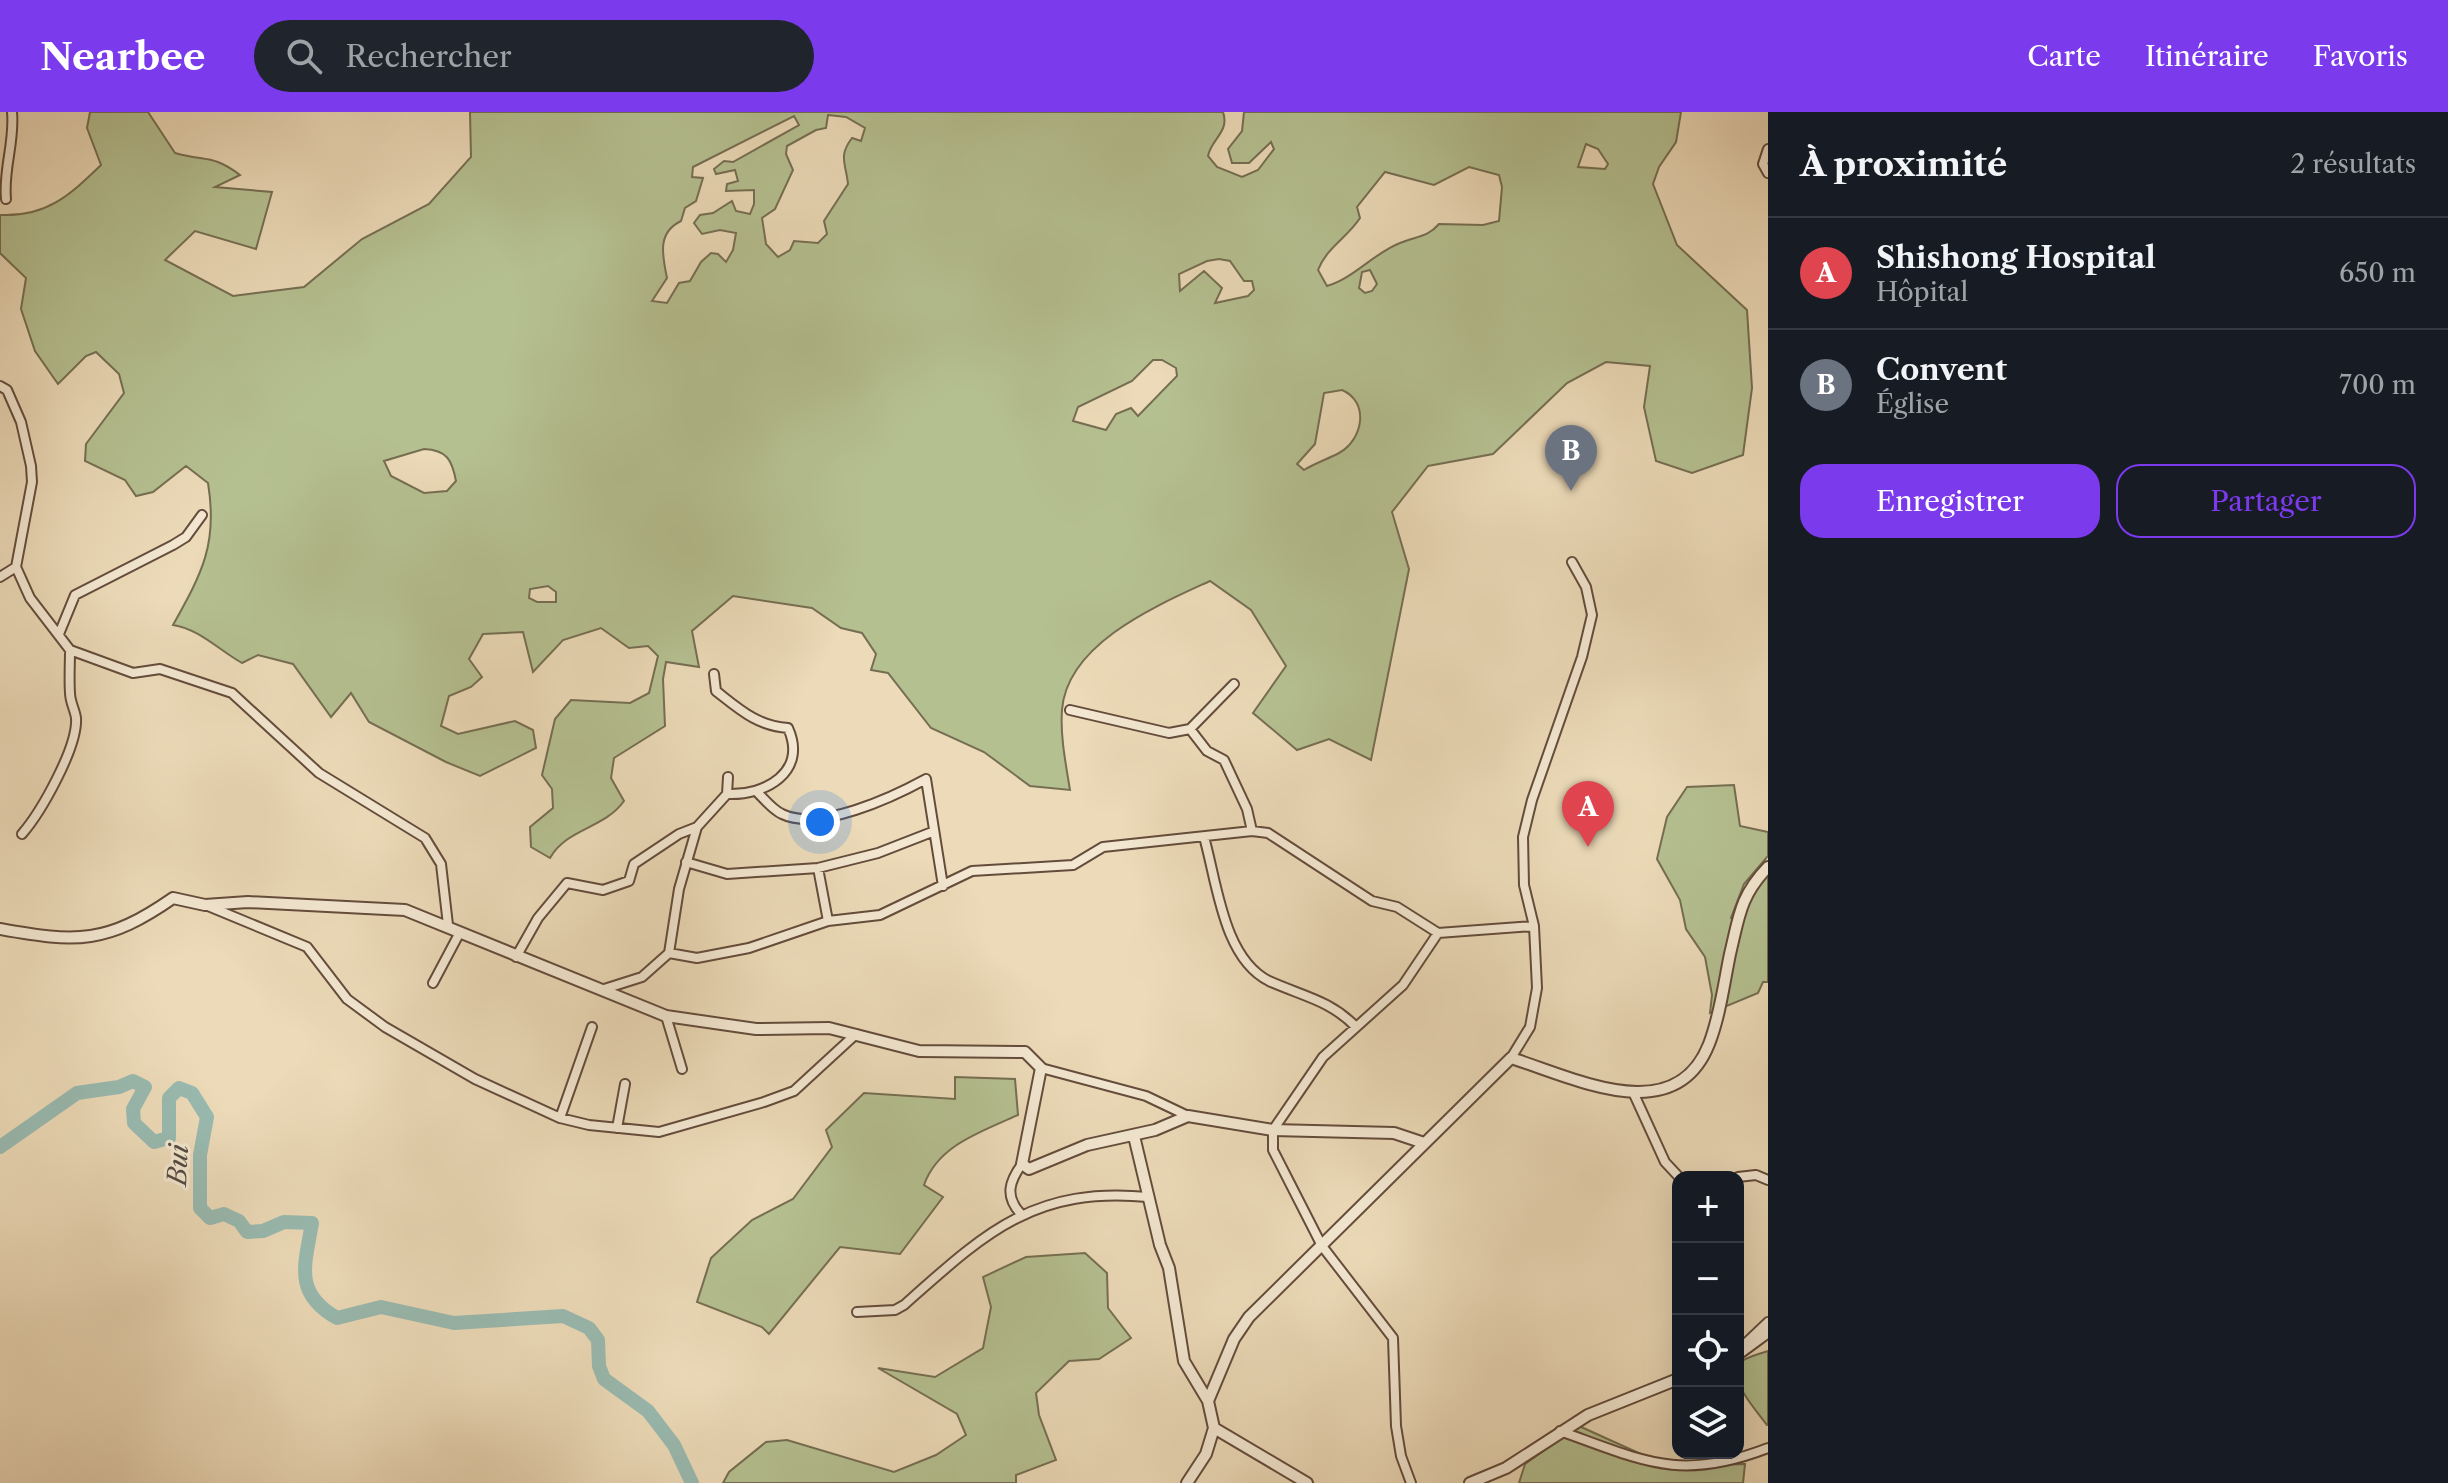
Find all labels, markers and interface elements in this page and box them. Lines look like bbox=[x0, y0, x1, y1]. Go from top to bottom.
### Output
search box bbox=[254, 20, 814, 92]
text: Nearbee bbox=[40, 33, 206, 80]
icon: search bbox=[282, 34, 326, 78]
text: Rechercher bbox=[346, 38, 512, 75]
text: Carte bbox=[2027, 39, 2101, 73]
text: Itinéraire bbox=[2145, 39, 2269, 73]
text: Favoris bbox=[2313, 39, 2408, 73]
text: À proximité bbox=[1800, 143, 2007, 185]
text: 2 résultats bbox=[2290, 148, 2416, 180]
text: Shishong Hospital bbox=[1876, 239, 2156, 276]
text: A bbox=[1816, 257, 1836, 289]
text: 650 m bbox=[2339, 257, 2416, 289]
text: Hôpital bbox=[1876, 276, 1968, 308]
text: Convent bbox=[1876, 351, 2007, 388]
text: B bbox=[1816, 369, 1836, 401]
text: 700 m bbox=[2339, 369, 2416, 401]
text: Église bbox=[1876, 388, 1949, 420]
pin: B bbox=[1545, 425, 1597, 491]
button: Enregistrer bbox=[1800, 464, 2100, 538]
button: Partager bbox=[2116, 464, 2416, 538]
pin: A bbox=[1562, 781, 1614, 847]
your location bbox=[800, 802, 840, 842]
water label: Bui bbox=[161, 1142, 195, 1188]
map controls bbox=[1672, 1171, 1744, 1459]
button: + bbox=[1672, 1171, 1744, 1243]
button: − bbox=[1672, 1243, 1744, 1315]
button: locate bbox=[1672, 1315, 1744, 1387]
button: layers bbox=[1672, 1387, 1744, 1459]

